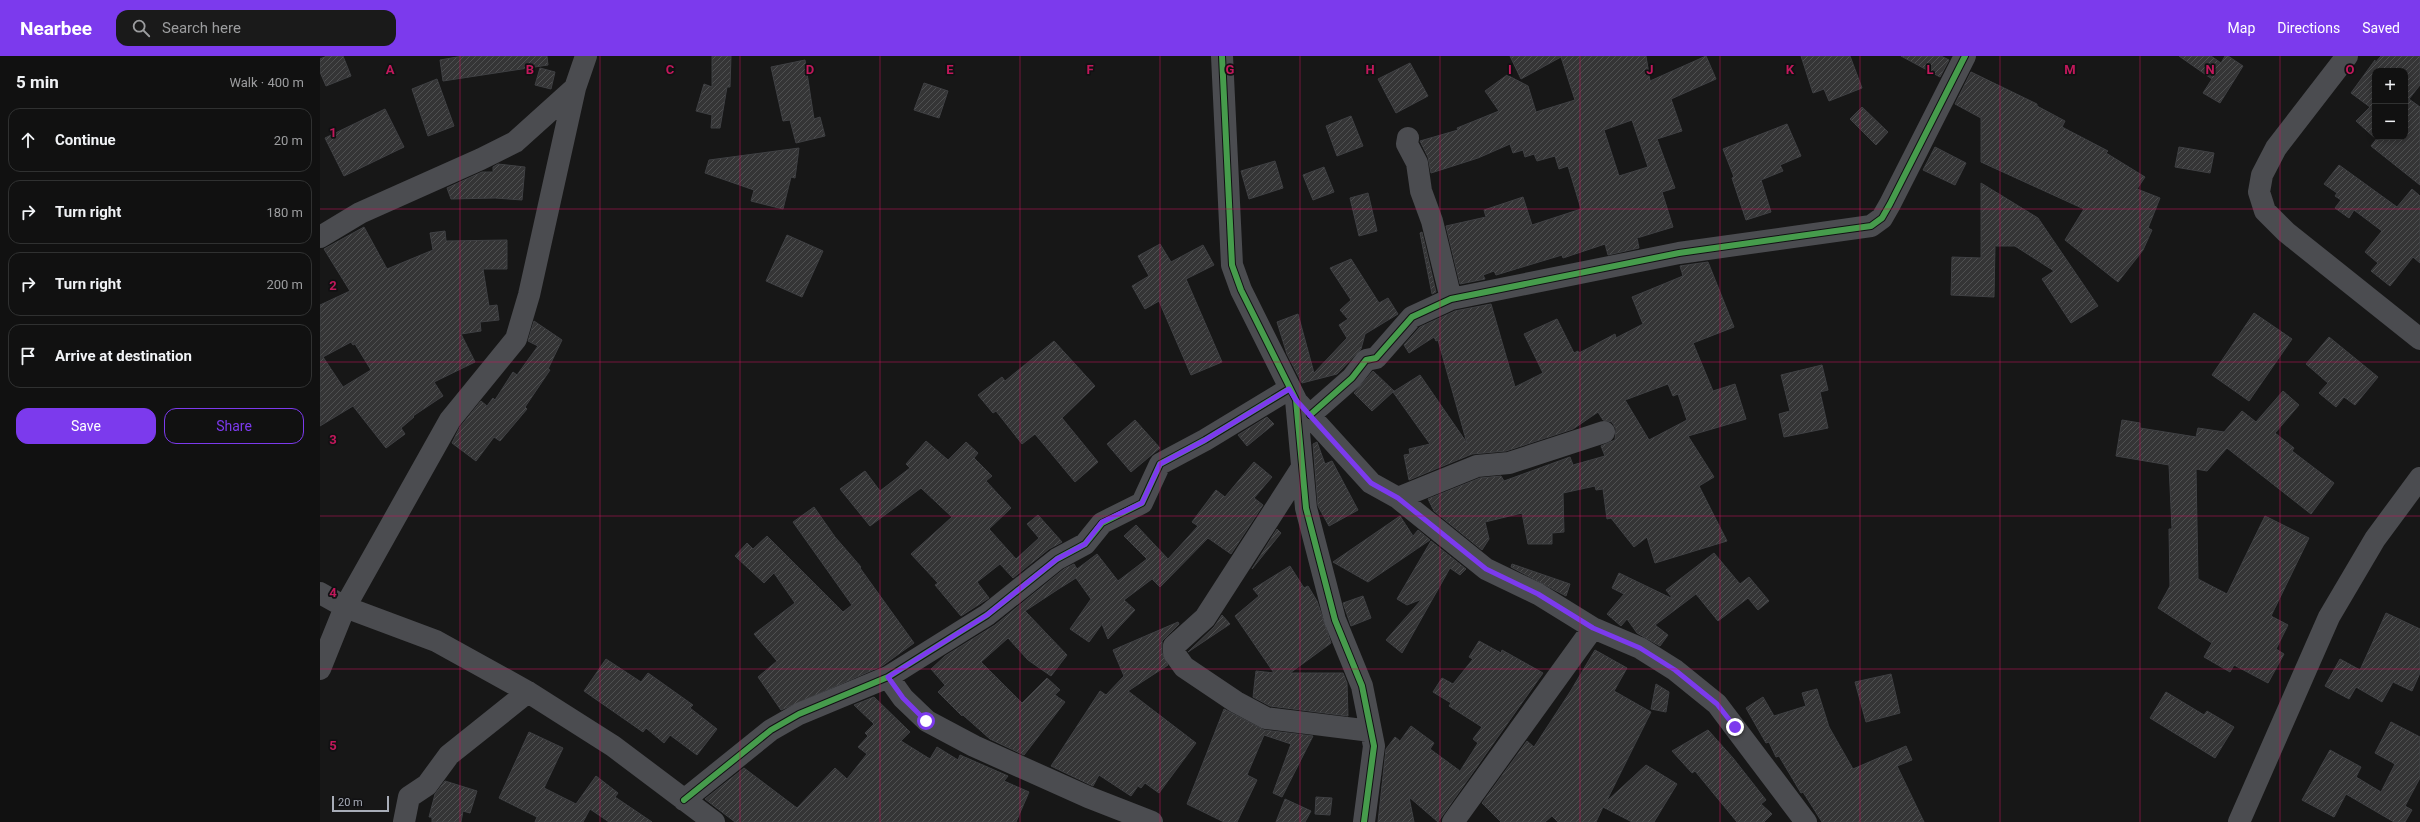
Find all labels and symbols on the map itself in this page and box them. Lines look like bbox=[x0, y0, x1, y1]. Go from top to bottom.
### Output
text: A bbox=[386, 62, 395, 77]
text: B bbox=[526, 62, 534, 77]
text: C bbox=[666, 62, 675, 77]
text: D bbox=[806, 62, 814, 77]
text: E bbox=[946, 62, 954, 77]
text: F bbox=[1086, 62, 1094, 77]
text: G bbox=[1226, 62, 1235, 77]
text: H bbox=[1365, 62, 1375, 77]
text: I bbox=[1508, 62, 1512, 77]
text: J bbox=[1646, 62, 1654, 77]
text: K bbox=[1786, 62, 1795, 77]
text: L bbox=[1926, 62, 1934, 77]
text: M bbox=[2064, 62, 2076, 77]
text: N bbox=[2205, 62, 2215, 77]
text: O bbox=[2346, 62, 2355, 77]
text: 1 bbox=[329, 125, 337, 140]
text: 2 bbox=[329, 278, 337, 293]
text: 3 bbox=[329, 432, 337, 447]
text: 4 bbox=[329, 585, 337, 600]
route start bbox=[917, 712, 935, 730]
route end bbox=[1726, 718, 1744, 736]
text: 5 bbox=[329, 738, 337, 753]
scale bar bbox=[332, 794, 389, 813]

